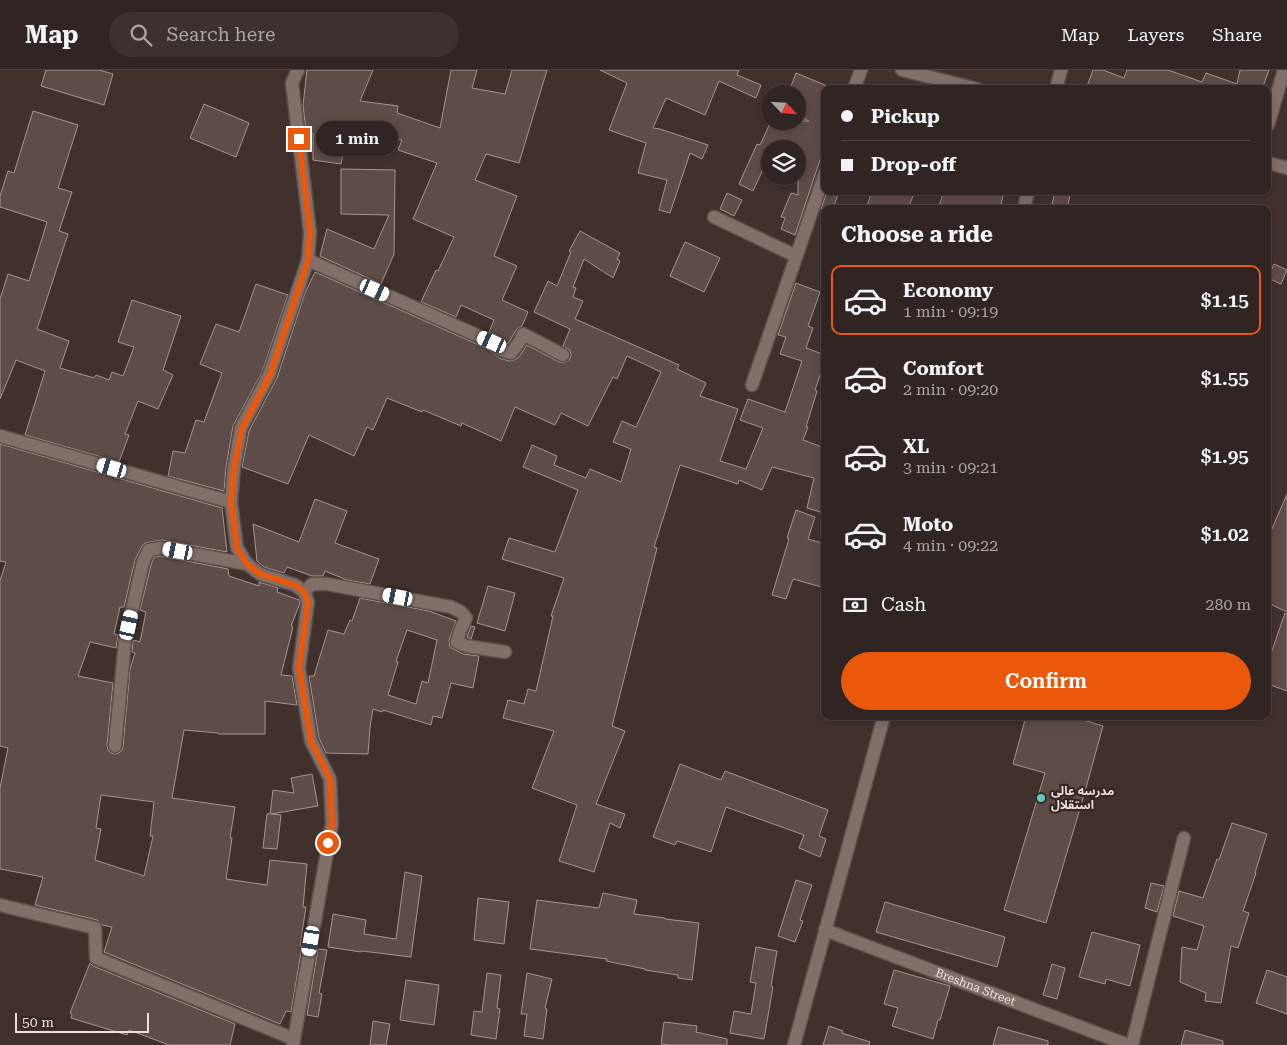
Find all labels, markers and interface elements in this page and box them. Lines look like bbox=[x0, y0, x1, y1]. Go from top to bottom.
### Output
search box bbox=[109, 12, 459, 57]
text: Map bbox=[25, 21, 79, 49]
icon: search bbox=[127, 21, 155, 49]
text: Search here bbox=[167, 23, 275, 46]
text: Map bbox=[1061, 24, 1100, 45]
text: Layers bbox=[1128, 24, 1184, 45]
text: Share bbox=[1212, 24, 1262, 45]
north arrow bbox=[761, 85, 806, 130]
map controls bbox=[761, 85, 806, 185]
text: Pickup bbox=[871, 105, 940, 128]
callout: 1 min bbox=[316, 122, 399, 156]
route end bbox=[288, 128, 310, 150]
text: 1 min bbox=[335, 129, 379, 148]
button: layers bbox=[761, 140, 806, 185]
text: Drop-off bbox=[871, 153, 956, 176]
text: Choose a ride bbox=[841, 222, 993, 247]
car bbox=[358, 277, 391, 303]
icon: car bbox=[843, 278, 888, 323]
text: Economy bbox=[903, 279, 993, 302]
text: $1.15 bbox=[1201, 289, 1249, 312]
text: 1 min · 09:19 bbox=[903, 302, 998, 321]
car bbox=[475, 329, 508, 355]
icon: car bbox=[843, 356, 888, 401]
text: Comfort bbox=[903, 357, 984, 380]
text: $1.55 bbox=[1201, 367, 1249, 390]
text: 2 min · 09:20 bbox=[903, 380, 998, 399]
icon: car bbox=[843, 434, 888, 479]
text: XL bbox=[903, 435, 929, 458]
text: $1.95 bbox=[1201, 445, 1249, 468]
car bbox=[95, 457, 128, 479]
text: 3 min · 09:21 bbox=[903, 458, 998, 477]
icon: car bbox=[843, 512, 888, 557]
text: Moto bbox=[903, 513, 953, 536]
text: $1.02 bbox=[1201, 523, 1249, 546]
text: 4 min · 09:22 bbox=[903, 536, 998, 555]
car bbox=[161, 541, 194, 561]
car bbox=[381, 587, 414, 607]
icon: cash bbox=[841, 591, 869, 619]
text: Cash bbox=[881, 593, 926, 616]
text: 280 m bbox=[1205, 595, 1251, 614]
car bbox=[118, 609, 139, 641]
button: Confirm bbox=[841, 652, 1251, 710]
place label: مدرسه عالی استقلال bbox=[1051, 784, 1114, 812]
marker: مدرسه عالی استقلال bbox=[1035, 792, 1047, 804]
route start bbox=[317, 832, 339, 854]
car bbox=[301, 925, 320, 957]
street label: Breshna Street bbox=[933, 966, 1018, 1009]
scale bar bbox=[15, 1010, 149, 1033]
text: 50 m bbox=[22, 1014, 54, 1030]

